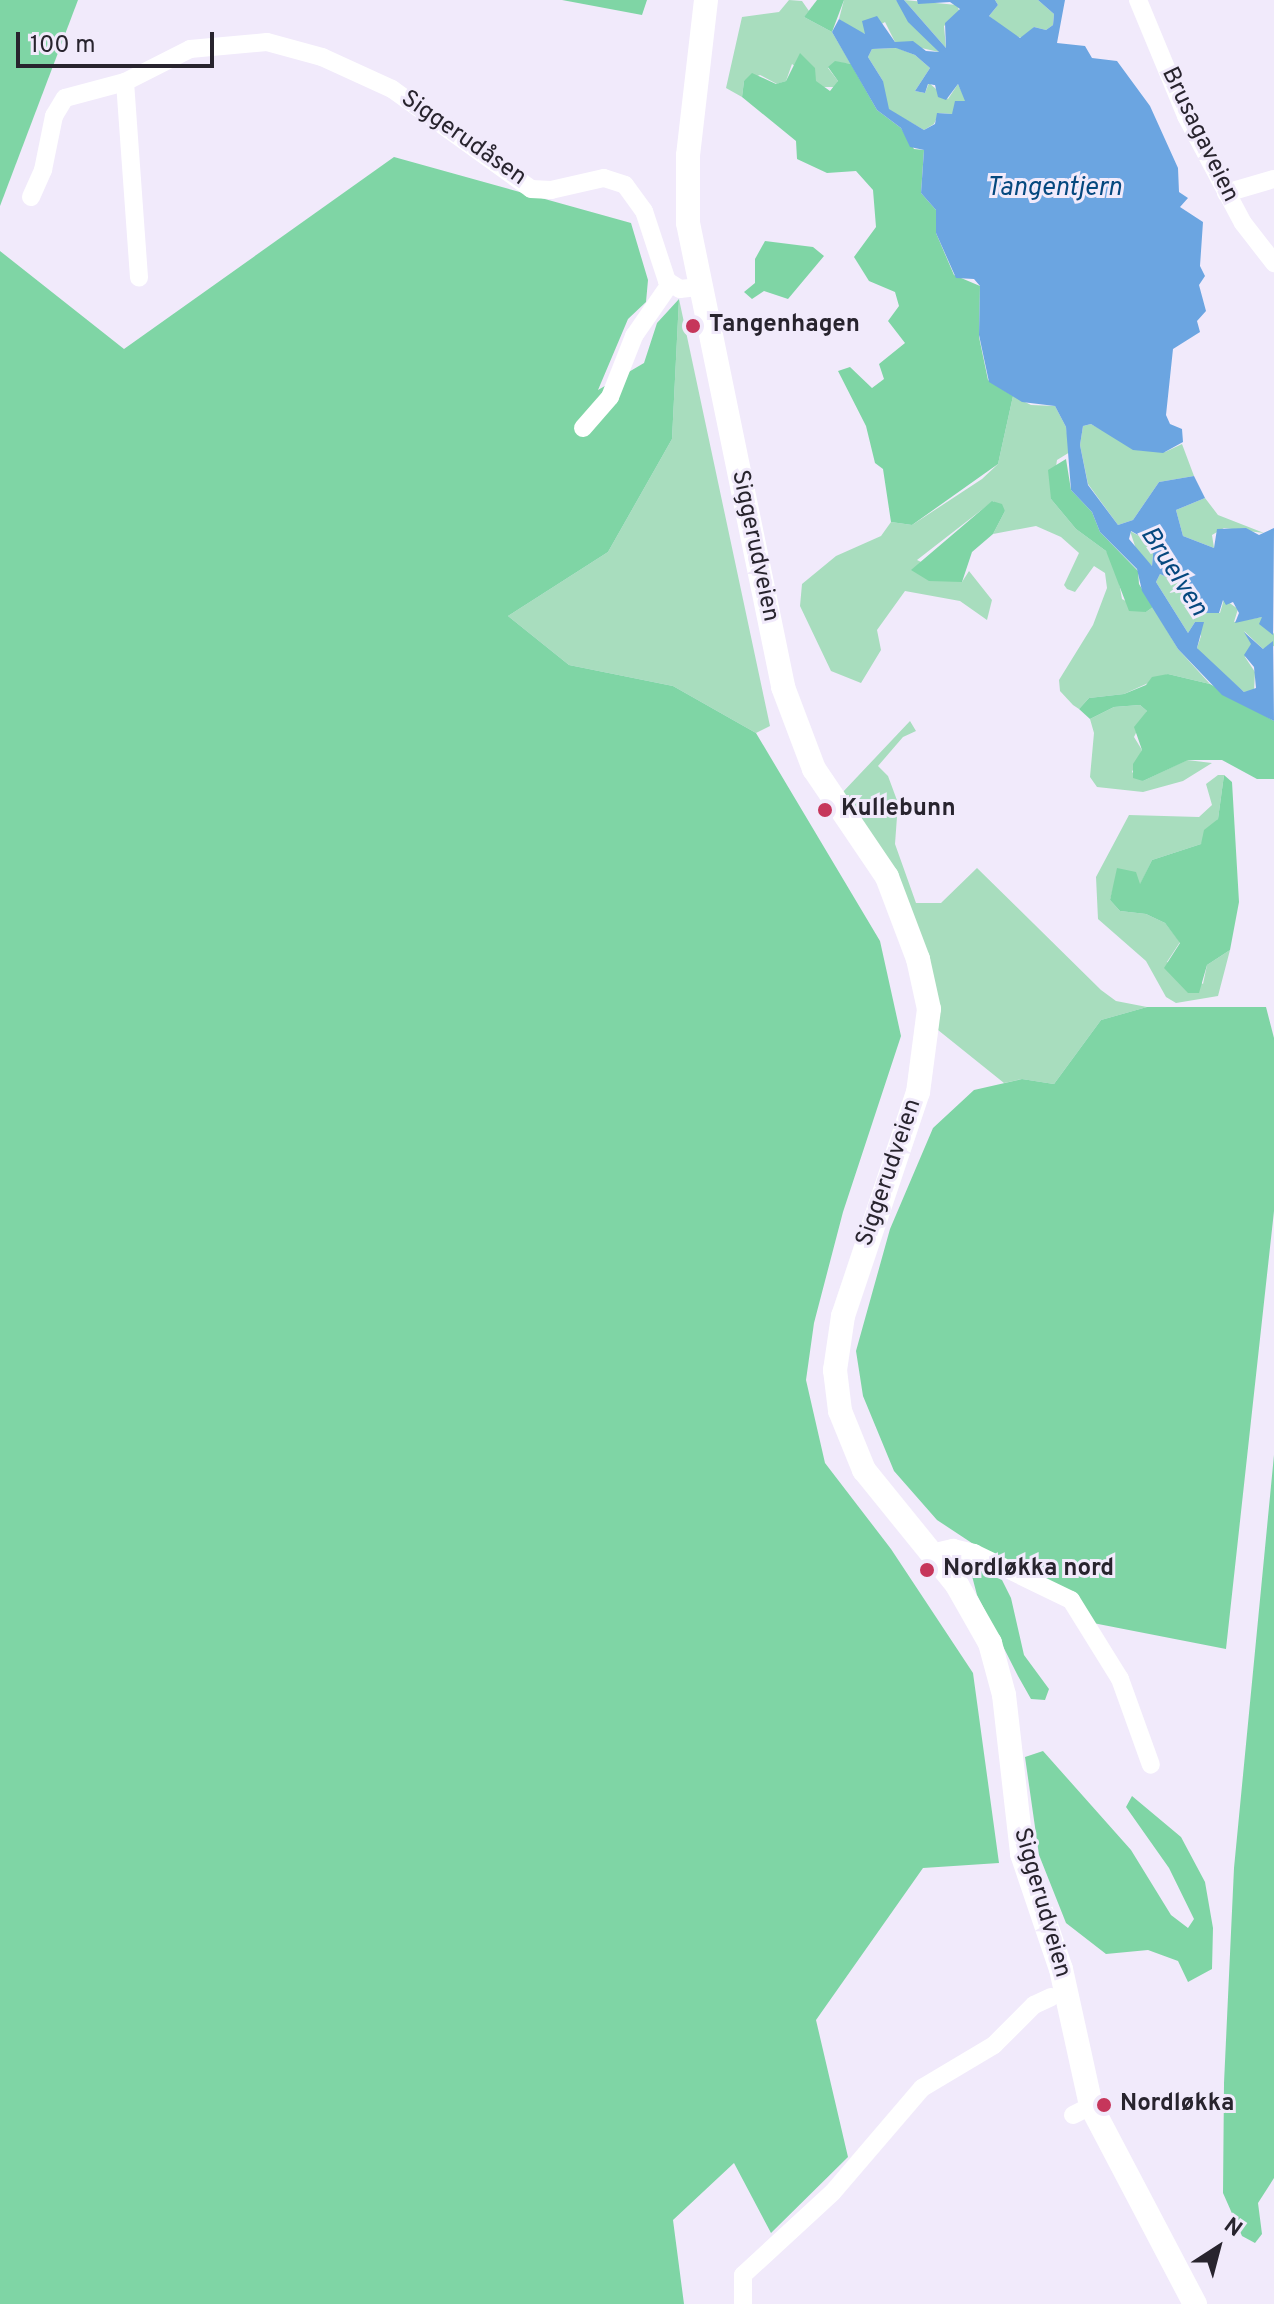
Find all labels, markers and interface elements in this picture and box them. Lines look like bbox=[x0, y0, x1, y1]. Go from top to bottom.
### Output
scale bar bbox=[20, 16, 218, 66]
text: 100 m bbox=[30, 31, 96, 61]
street label: Brusagaveien bbox=[1154, 63, 1244, 207]
street label: Siggerudåsen bbox=[395, 85, 531, 193]
water label: Tangentjern bbox=[986, 173, 1122, 205]
place label: Tangenhagen bbox=[709, 312, 860, 340]
marker: Tangenhagen bbox=[684, 317, 702, 335]
street label: Siggerudveien bbox=[724, 468, 784, 624]
water label: Bruelven bbox=[1133, 521, 1213, 623]
place label: Kullebunn bbox=[841, 796, 956, 824]
marker: Kullebunn bbox=[816, 801, 834, 819]
street label: Siggerudveien bbox=[851, 1095, 929, 1251]
place label: Nordløkka nord bbox=[943, 1556, 1114, 1584]
marker: Nordløkka nord bbox=[918, 1561, 936, 1579]
street label: Siggerudveien bbox=[1006, 1825, 1076, 1981]
place label: Nordløkka bbox=[1120, 2091, 1234, 2119]
marker: Nordløkka bbox=[1095, 2096, 1113, 2114]
north arrow bbox=[1178, 2208, 1258, 2288]
text: N bbox=[1218, 2213, 1247, 2244]

